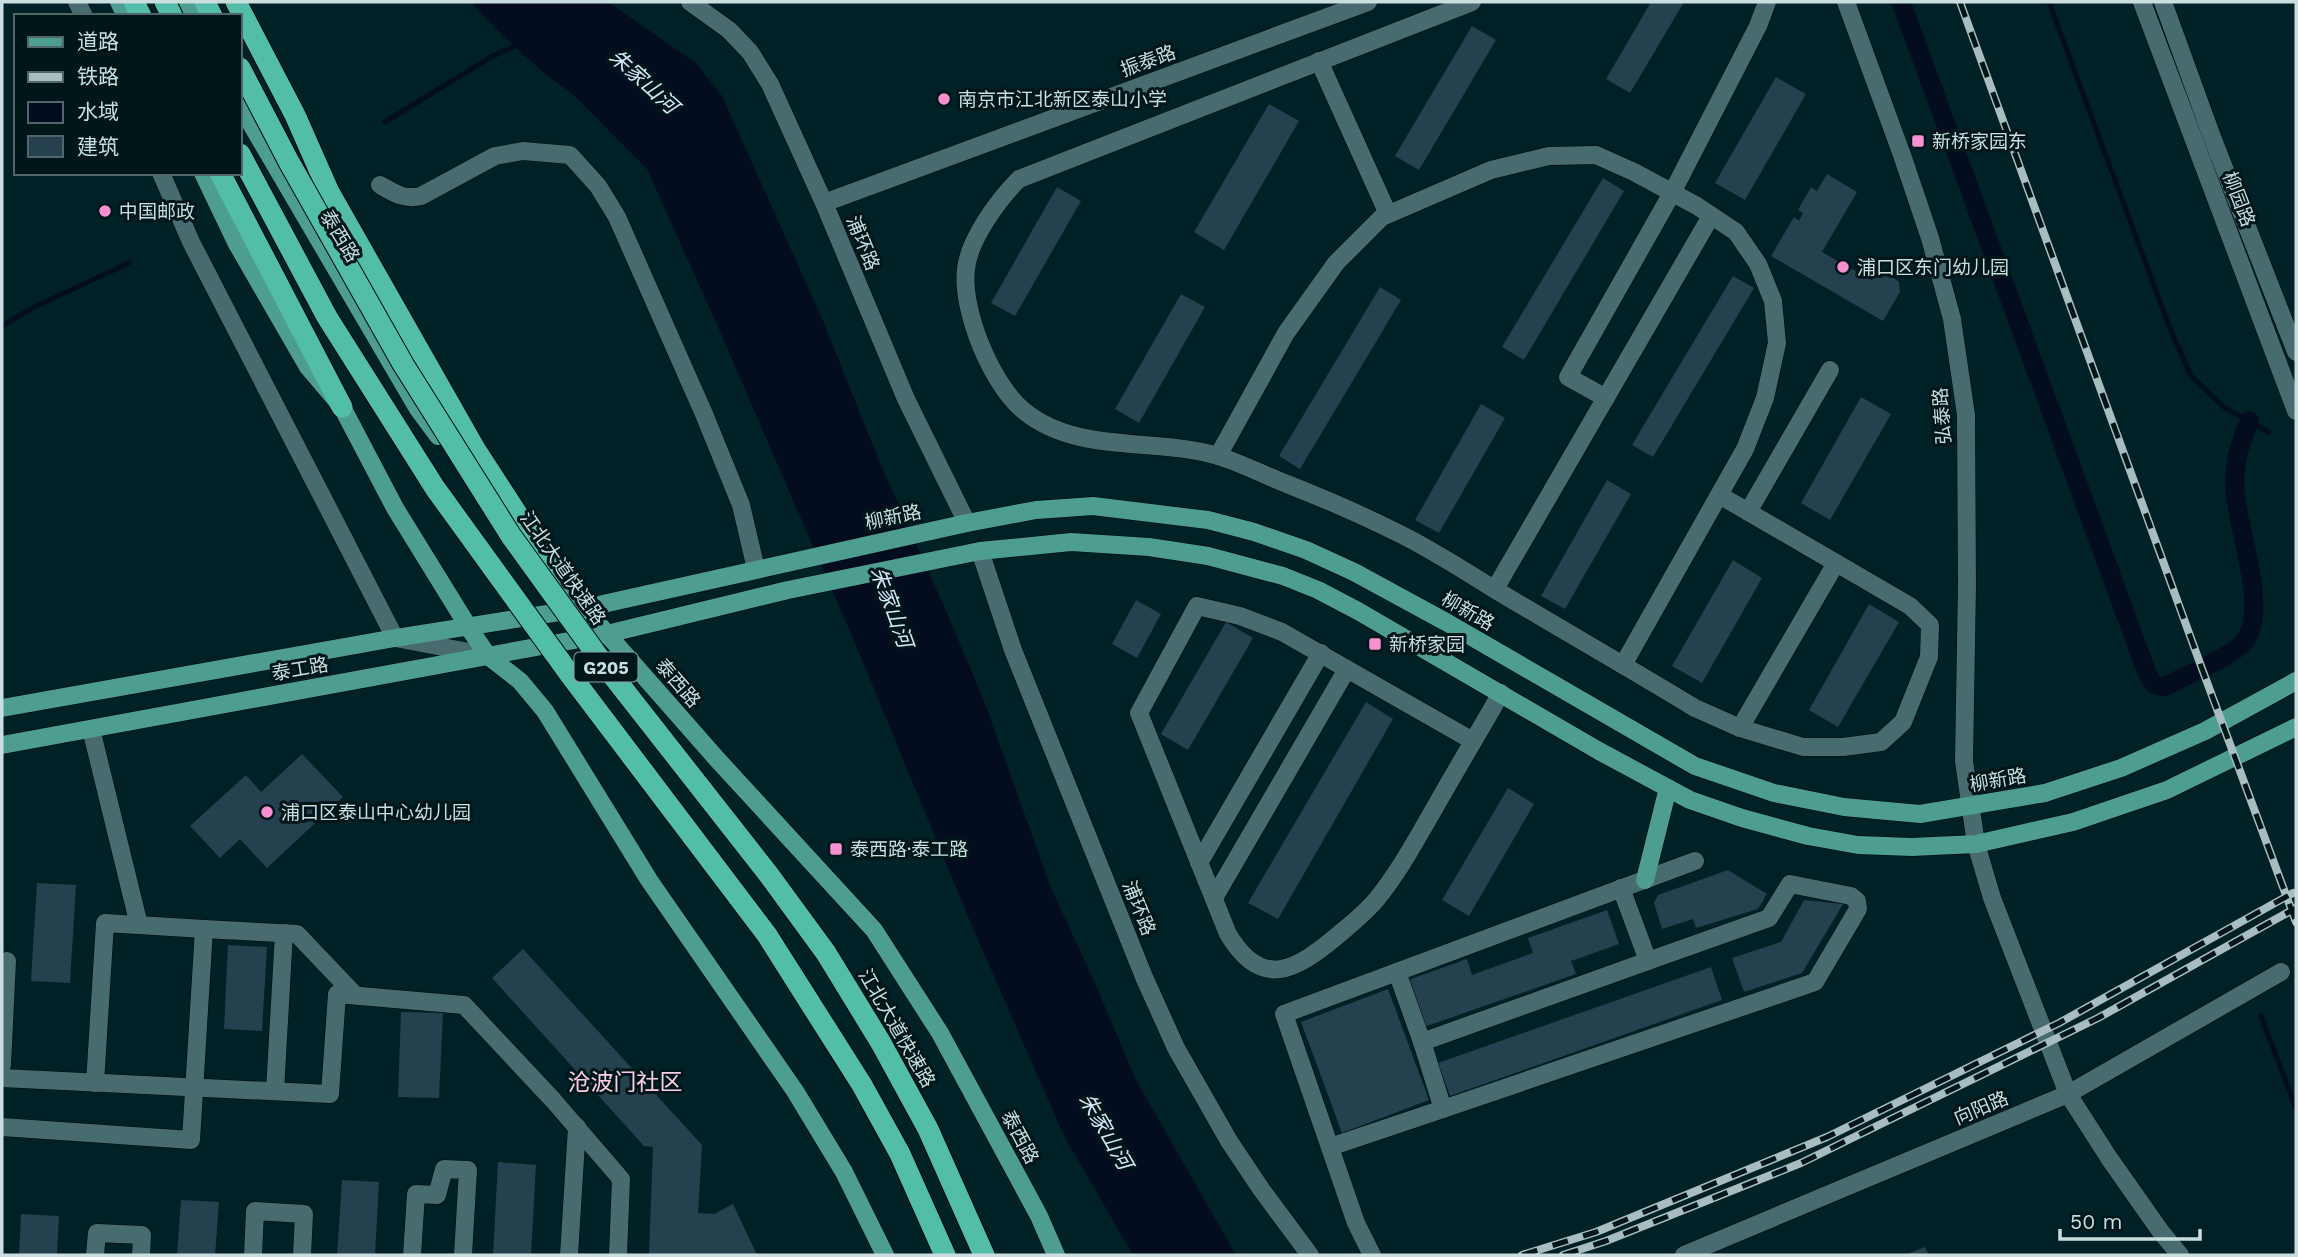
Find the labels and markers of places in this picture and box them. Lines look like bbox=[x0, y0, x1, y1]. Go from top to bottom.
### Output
place label: 南京市江北新区泰山小学 bbox=[958, 88, 1167, 111]
marker: 南京市江北新区泰山小学 bbox=[936, 91, 952, 107]
place label: 新桥家园东 bbox=[1932, 130, 2027, 153]
marker: 新桥家园东 bbox=[1910, 133, 1926, 149]
place label: 中国邮政 bbox=[119, 200, 195, 223]
marker: 中国邮政 bbox=[97, 203, 113, 219]
place label: 浦口区东门幼儿园 bbox=[1857, 256, 2009, 279]
marker: 浦口区东门幼儿园 bbox=[1835, 259, 1851, 275]
place label: 新桥家园 bbox=[1389, 633, 1465, 656]
marker: 新桥家园 bbox=[1367, 636, 1383, 652]
place label: 浦口区泰山中心幼儿园 bbox=[281, 801, 471, 824]
marker: 浦口区泰山中心幼儿园 bbox=[259, 804, 275, 820]
place label: 泰西路·泰工路 bbox=[850, 838, 968, 861]
marker: 泰西路·泰工路 bbox=[828, 841, 844, 857]

